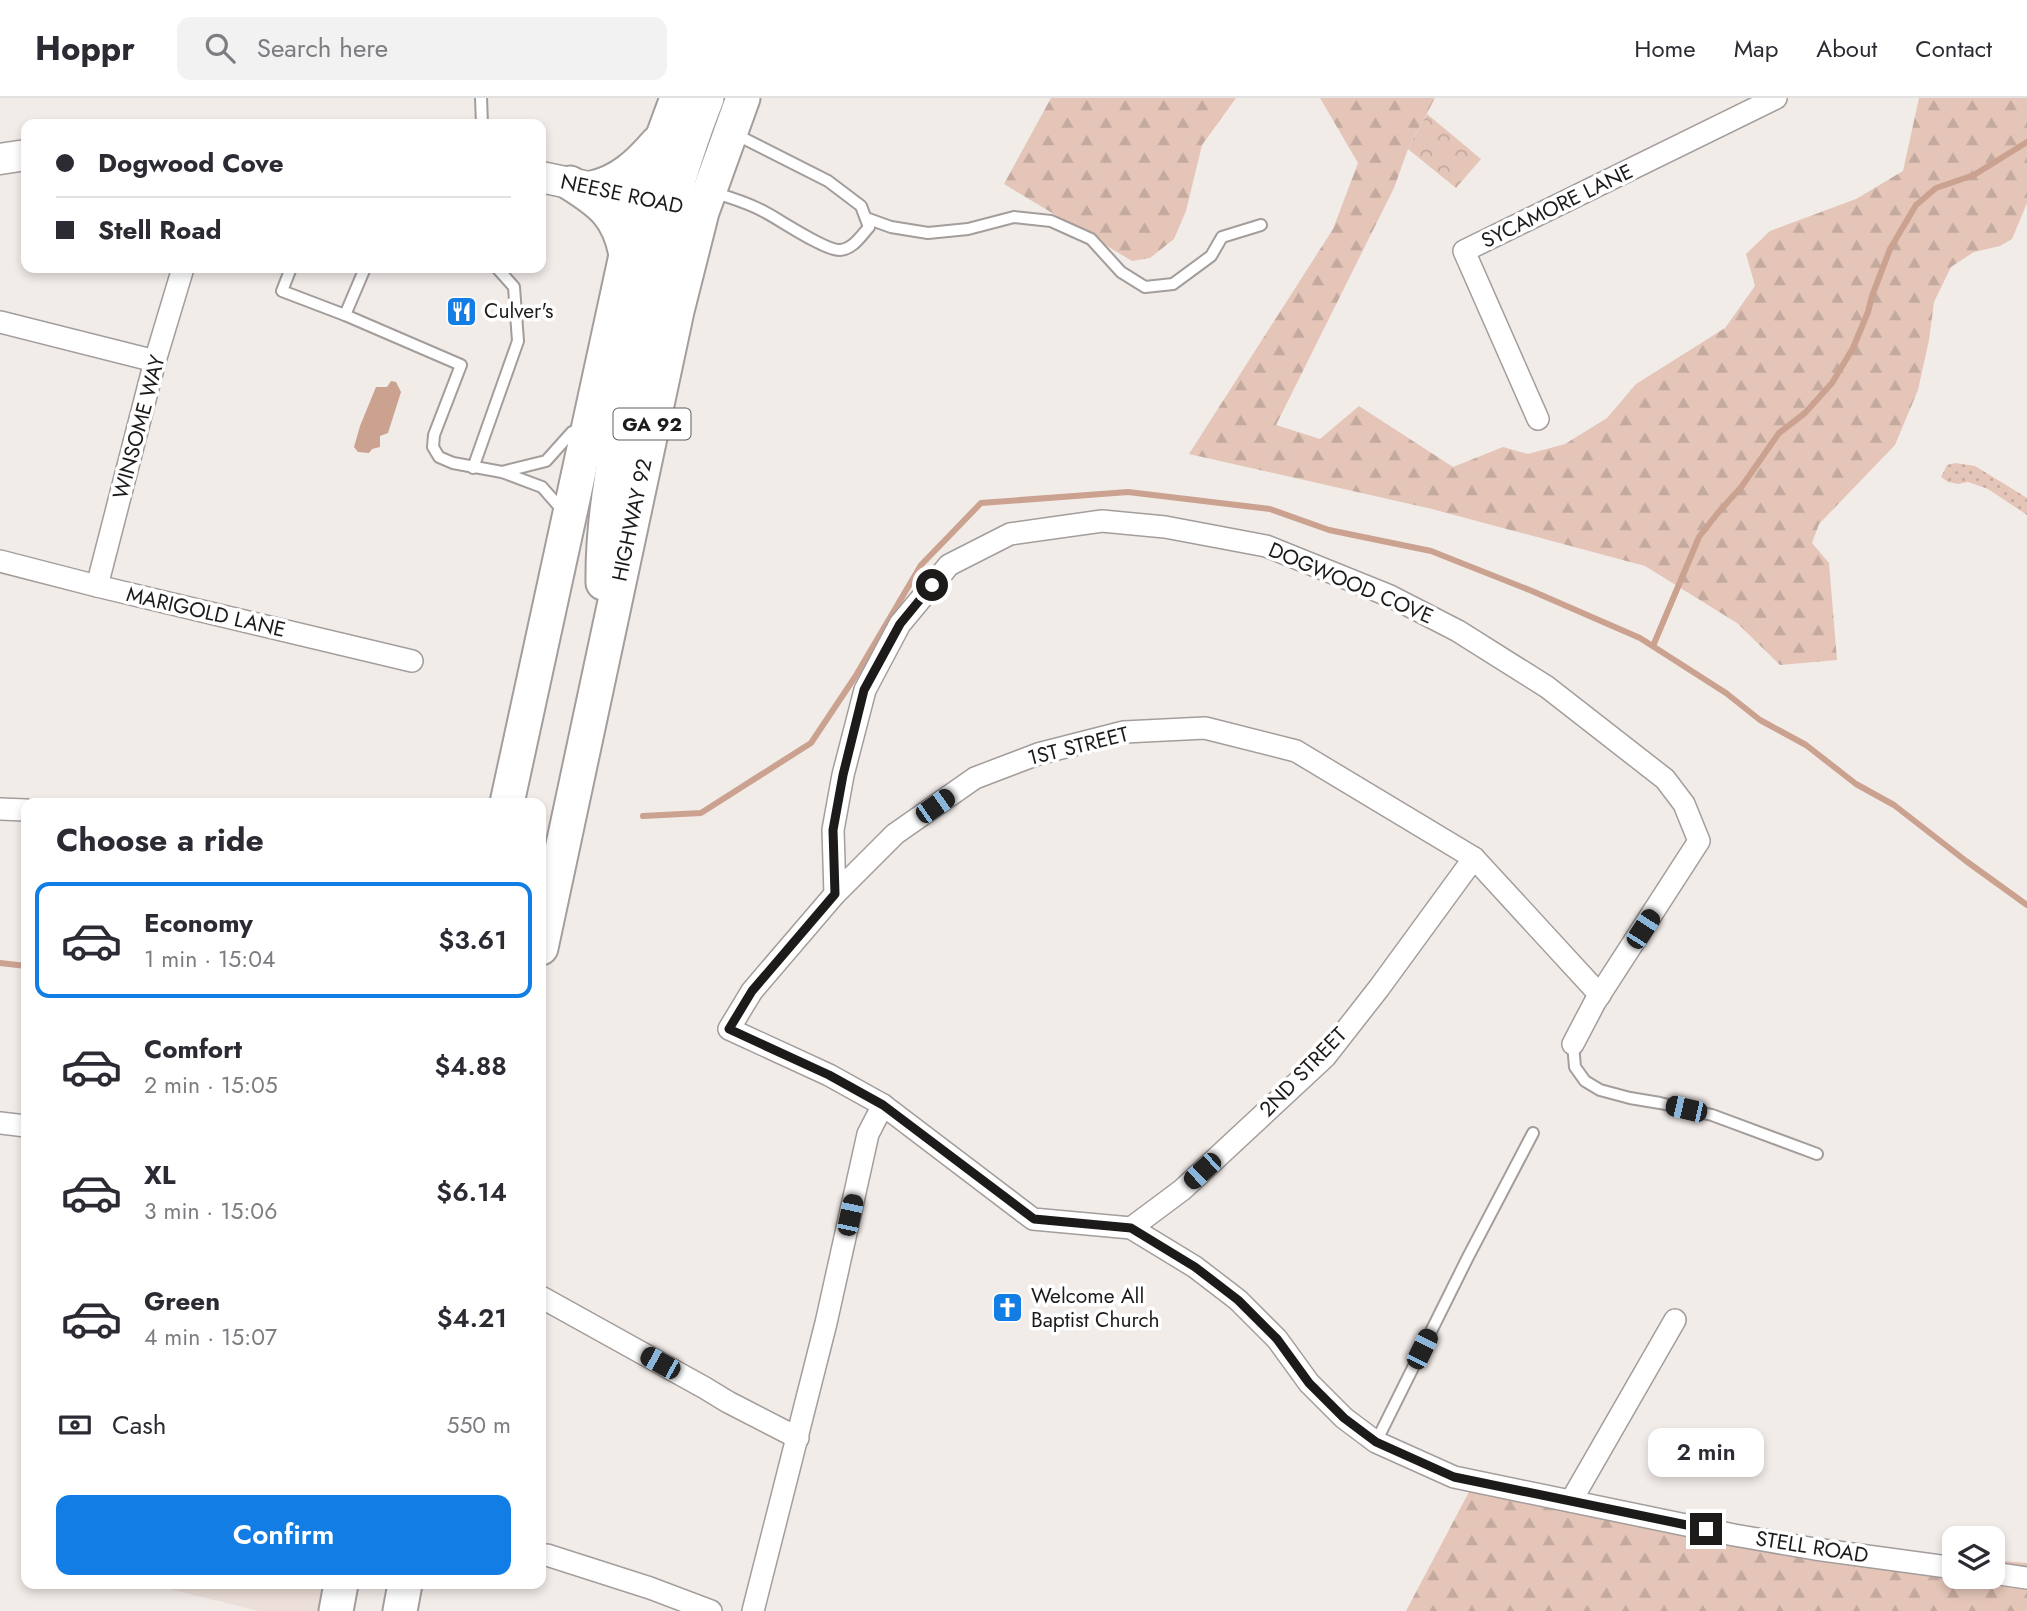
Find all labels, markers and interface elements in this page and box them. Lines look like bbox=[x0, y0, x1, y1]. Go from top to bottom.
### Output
search box bbox=[177, 17, 667, 80]
text: Hoppr bbox=[35, 25, 135, 72]
icon: search bbox=[201, 29, 239, 67]
text: Search here bbox=[257, 29, 388, 67]
text: Home bbox=[1634, 31, 1696, 66]
text: Map bbox=[1734, 31, 1778, 66]
text: About bbox=[1816, 31, 1877, 66]
text: Contact bbox=[1915, 31, 1992, 66]
text: Dogwood Cove bbox=[98, 144, 284, 182]
street label: SYCAMORE LANE bbox=[1476, 156, 1638, 256]
street label: NEESE ROAD bbox=[558, 166, 686, 222]
text: Stell Road bbox=[98, 211, 221, 249]
restaurant icon: Culver's bbox=[444, 294, 478, 328]
place label: Culver's bbox=[484, 296, 554, 326]
street label: WINSOME WAY bbox=[105, 351, 173, 502]
road number: GA 92 bbox=[614, 408, 690, 440]
street label: HIGHWAY 92 bbox=[604, 456, 660, 584]
street label: DOGWOOD COVE bbox=[1264, 535, 1438, 631]
route start bbox=[916, 569, 948, 601]
street label: MARIGOLD LANE bbox=[123, 579, 289, 645]
street label: 1ST STREET bbox=[1024, 719, 1132, 773]
car bbox=[912, 785, 959, 827]
text: Choose a ride bbox=[56, 817, 264, 863]
text: Economy bbox=[144, 904, 253, 942]
car bbox=[1623, 906, 1664, 952]
icon: car bbox=[60, 909, 123, 972]
text: $3.61 bbox=[438, 921, 507, 959]
text: 1 min · 15:04 bbox=[144, 942, 275, 976]
street label: 2ND STREET bbox=[1252, 1020, 1354, 1124]
text: Comfort bbox=[144, 1030, 242, 1068]
icon: car bbox=[60, 1035, 123, 1098]
text: $4.88 bbox=[434, 1047, 507, 1085]
text: 2 min · 15:05 bbox=[144, 1068, 278, 1102]
car bbox=[1664, 1094, 1709, 1124]
car bbox=[1180, 1149, 1225, 1193]
text: XL bbox=[144, 1156, 176, 1194]
icon: car bbox=[60, 1161, 123, 1224]
text: $6.14 bbox=[436, 1173, 507, 1211]
car bbox=[836, 1192, 865, 1238]
text: 3 min · 15:06 bbox=[144, 1194, 277, 1228]
place label: Welcome All Baptist Church bbox=[1031, 1281, 1159, 1335]
text: Green bbox=[144, 1282, 220, 1320]
icon: car bbox=[60, 1287, 123, 1350]
church icon: Welcome All Baptist Church bbox=[991, 1291, 1025, 1325]
text: $4.21 bbox=[437, 1299, 507, 1337]
text: 4 min · 15:07 bbox=[144, 1320, 277, 1354]
car bbox=[1404, 1326, 1441, 1372]
car bbox=[637, 1344, 684, 1382]
icon: cash bbox=[56, 1406, 94, 1444]
text: Cash bbox=[112, 1406, 166, 1444]
text: 550 m bbox=[446, 1408, 511, 1442]
callout: 2 min bbox=[1648, 1428, 1764, 1476]
text: 2 min bbox=[1676, 1435, 1736, 1469]
button: Confirm bbox=[56, 1495, 511, 1575]
route end bbox=[1690, 1513, 1722, 1545]
street label: STELL ROAD bbox=[1753, 1523, 1871, 1571]
map controls bbox=[1942, 1526, 2005, 1589]
button: layers bbox=[1942, 1526, 2005, 1589]

